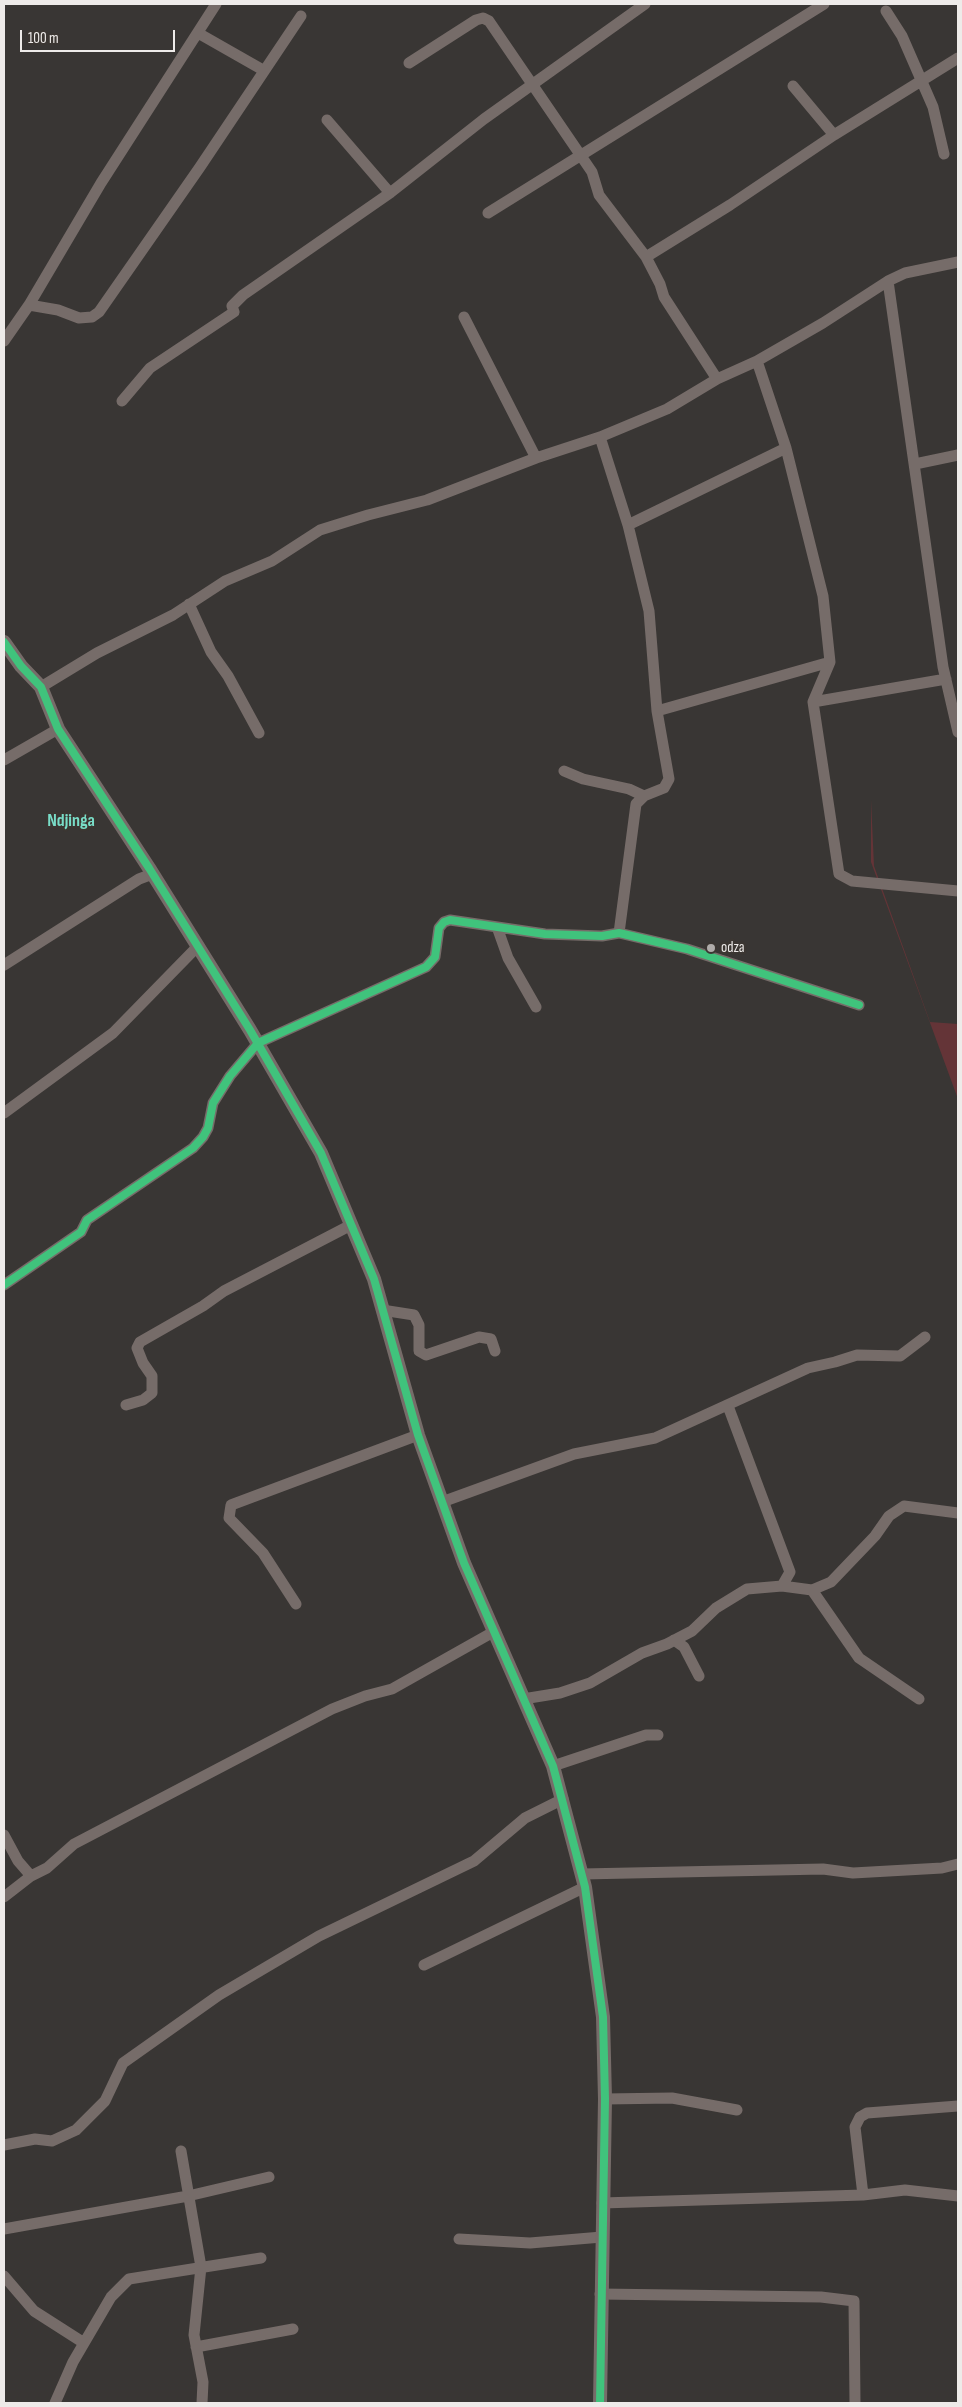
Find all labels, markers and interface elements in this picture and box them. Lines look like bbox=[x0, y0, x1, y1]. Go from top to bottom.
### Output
scale bar bbox=[22, 20, 178, 52]
text: 100 m bbox=[28, 29, 59, 48]
district label: Ndjinga bbox=[47, 810, 95, 832]
place label: odza bbox=[721, 939, 745, 957]
marker: odza bbox=[705, 942, 717, 954]

